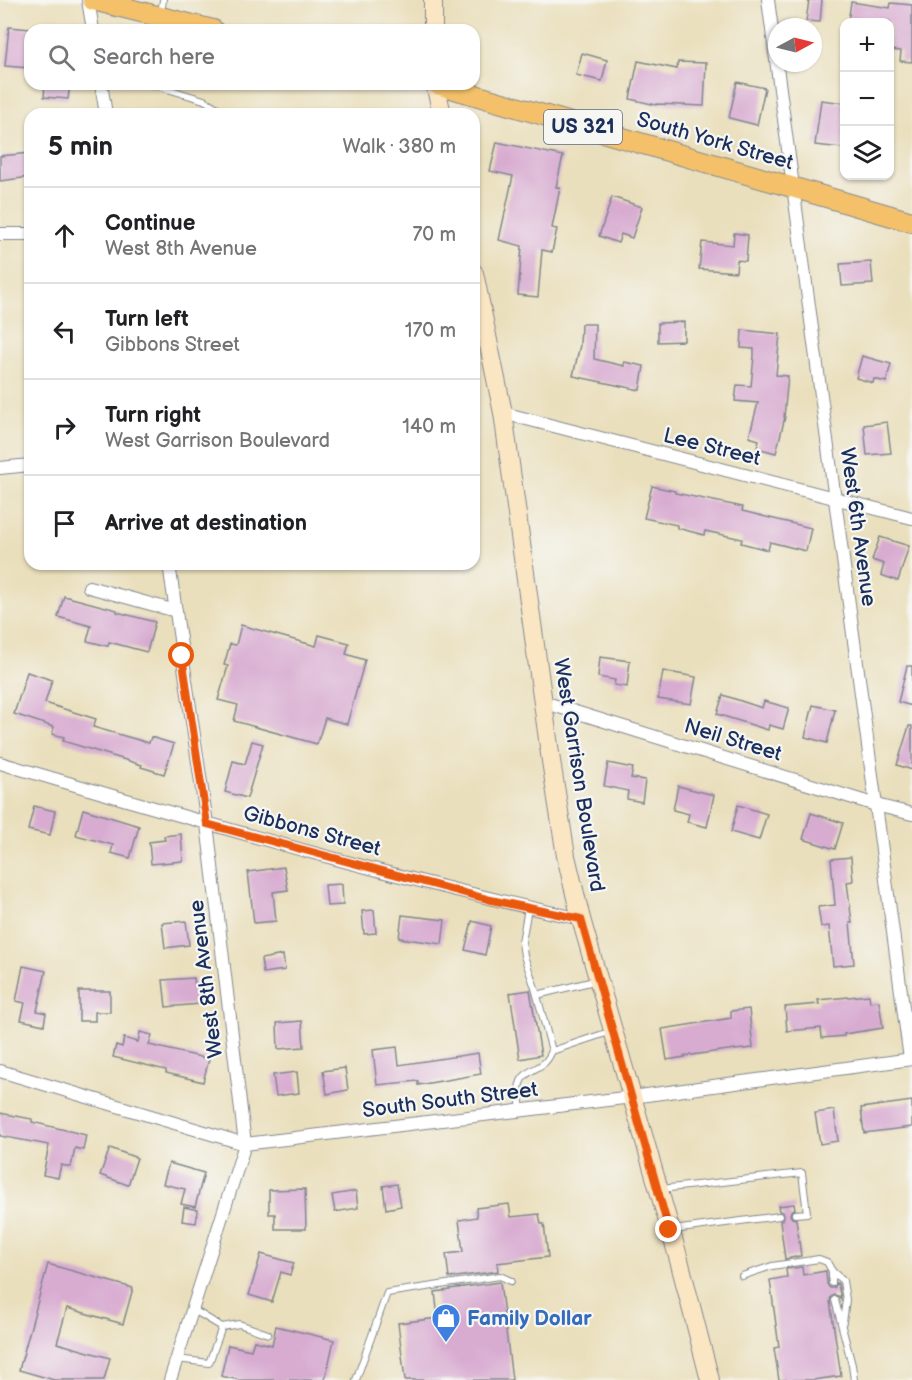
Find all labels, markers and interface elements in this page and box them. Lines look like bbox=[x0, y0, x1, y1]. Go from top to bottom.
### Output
north arrow bbox=[768, 18, 822, 72]
map controls bbox=[840, 18, 894, 180]
button: + bbox=[840, 18, 894, 72]
search box bbox=[24, 24, 480, 90]
icon: search bbox=[45, 41, 78, 74]
text: Search here bbox=[93, 44, 215, 71]
button: − bbox=[840, 72, 894, 126]
street label: South York Street bbox=[634, 107, 797, 175]
road number: US 321 bbox=[544, 110, 622, 144]
button: layers bbox=[840, 126, 894, 180]
text: 5 min bbox=[48, 132, 113, 163]
text: Walk · 380 m bbox=[343, 135, 456, 159]
text: Continue bbox=[105, 210, 195, 237]
icon: ahead bbox=[48, 219, 81, 252]
text: 70 m bbox=[412, 223, 456, 247]
text: West 8th Avenue bbox=[105, 237, 257, 261]
text: Turn left bbox=[105, 306, 189, 333]
icon: left bbox=[48, 315, 81, 348]
text: 170 m bbox=[405, 319, 456, 343]
text: Gibbons Street bbox=[105, 333, 240, 357]
text: Turn right bbox=[105, 402, 201, 429]
icon: right bbox=[48, 411, 81, 444]
text: 140 m bbox=[402, 415, 456, 439]
street label: Lee Street bbox=[661, 423, 764, 471]
text: West Garrison Boulevard bbox=[105, 429, 330, 453]
street label: West 6th Avenue bbox=[834, 446, 882, 608]
icon: arrive bbox=[48, 507, 81, 540]
text: Arrive at destination bbox=[105, 510, 307, 537]
route start bbox=[168, 642, 194, 668]
street label: West Garrison Boulevard bbox=[548, 656, 610, 894]
street label: Neil Street bbox=[681, 713, 785, 767]
street label: Gibbons Street bbox=[240, 801, 384, 862]
street label: West 8th Avenue bbox=[184, 898, 228, 1060]
street label: South South Street bbox=[361, 1077, 540, 1123]
route end bbox=[655, 1216, 681, 1242]
shop icon: Family Dollar bbox=[430, 1302, 462, 1344]
place label: Family Dollar bbox=[467, 1306, 592, 1331]

